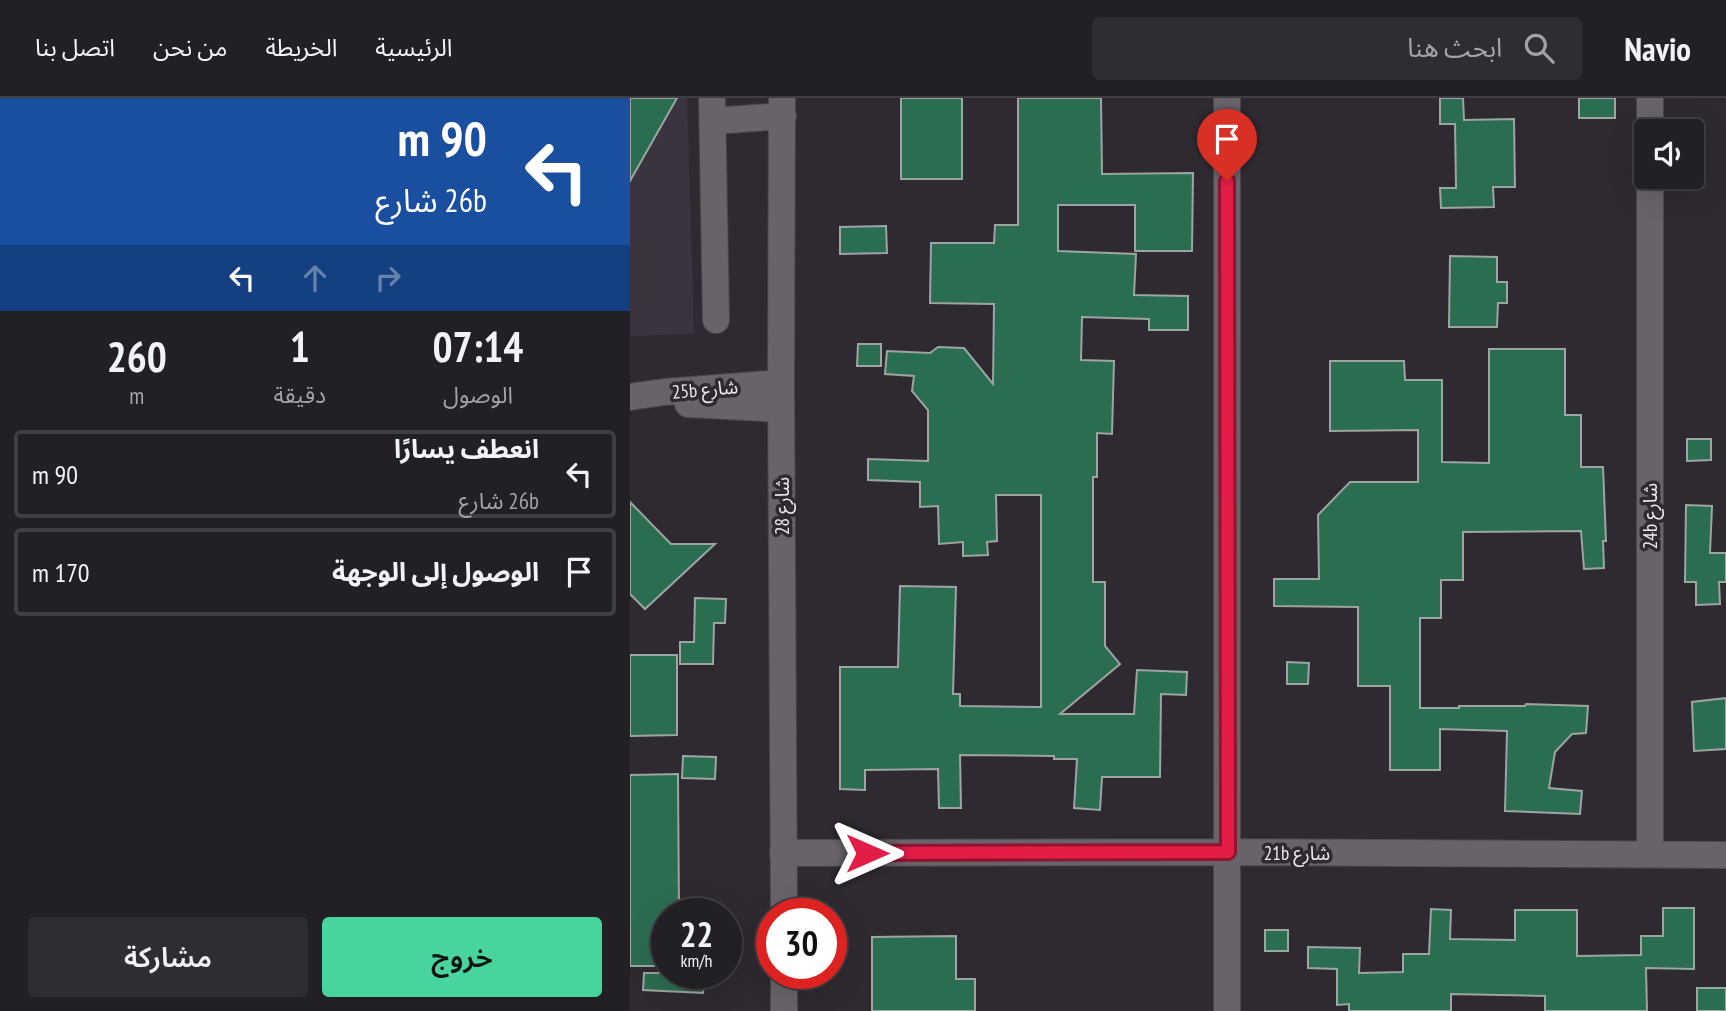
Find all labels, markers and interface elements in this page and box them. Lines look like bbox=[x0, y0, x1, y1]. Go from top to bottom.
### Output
search box bbox=[1092, 17, 1582, 80]
text: Navio bbox=[1624, 27, 1691, 70]
icon: search bbox=[1520, 29, 1558, 67]
text: ابحث هنا bbox=[1407, 31, 1502, 64]
text: اتصل بنا bbox=[35, 32, 115, 63]
text: من نحن bbox=[153, 32, 227, 63]
text: الخريطة bbox=[265, 32, 337, 63]
text: الرئيسية bbox=[375, 32, 453, 63]
text: 90 m bbox=[398, 106, 487, 170]
pin bbox=[1197, 109, 1257, 181]
map controls bbox=[1634, 119, 1704, 189]
button: sound bbox=[1634, 119, 1704, 189]
icon: arrive bbox=[1208, 120, 1246, 158]
icon: left bbox=[511, 126, 602, 217]
text: 26b شارع bbox=[375, 179, 487, 221]
icon: left bbox=[223, 259, 261, 297]
icon: ahead bbox=[296, 259, 334, 297]
icon: right bbox=[369, 259, 407, 297]
text: 1 bbox=[290, 319, 310, 374]
text: 07:14 bbox=[433, 319, 523, 374]
text: 260 bbox=[107, 329, 167, 384]
street label: 25b شارع bbox=[671, 374, 739, 406]
text: دقيقة bbox=[273, 380, 326, 409]
text: الوصول bbox=[443, 380, 513, 409]
text: m bbox=[129, 381, 144, 410]
text: انعطف يسارًا bbox=[394, 432, 539, 465]
icon: left bbox=[560, 455, 598, 493]
text: 90 m bbox=[32, 458, 78, 491]
street label: شارع 28 bbox=[770, 477, 796, 535]
street label: 24b شارع bbox=[1638, 483, 1664, 549]
text: 26b شارع bbox=[459, 486, 539, 515]
icon: arrive bbox=[560, 553, 598, 591]
text: الوصول إلى الوجهة bbox=[332, 555, 539, 588]
text: 170 m bbox=[32, 556, 90, 589]
position arrow bbox=[830, 816, 904, 890]
street label: 21b شارع bbox=[1264, 841, 1330, 867]
speed limit sign: 30 bbox=[756, 898, 847, 989]
text: 22 bbox=[680, 911, 713, 957]
button: مشاركة bbox=[28, 917, 308, 997]
button: خروج bbox=[322, 917, 602, 997]
text: km/h bbox=[681, 949, 712, 972]

